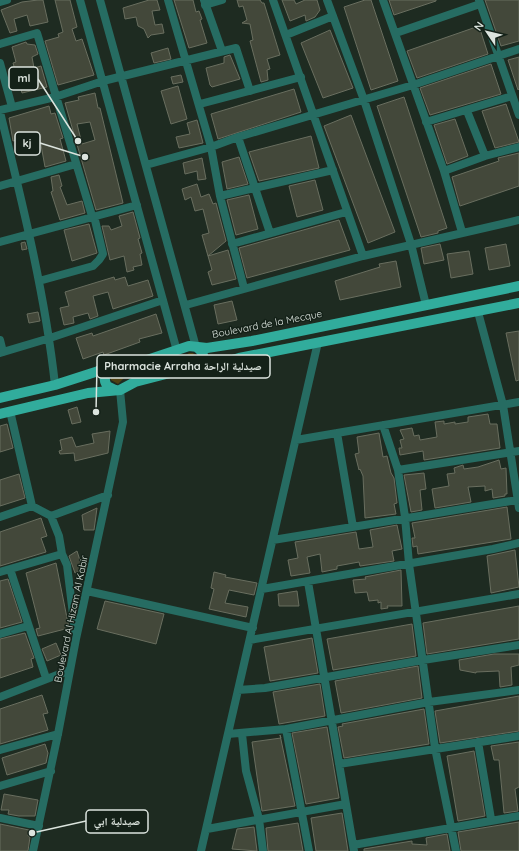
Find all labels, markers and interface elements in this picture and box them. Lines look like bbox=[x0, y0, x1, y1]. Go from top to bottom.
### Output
north arrow bbox=[467, 12, 507, 52]
text: N bbox=[471, 19, 487, 34]
callout: ml bbox=[9, 67, 38, 90]
text: ml bbox=[17, 71, 31, 85]
callout: kj bbox=[15, 132, 40, 155]
text: kj bbox=[22, 136, 32, 150]
street label: Boulevard de la Mecque bbox=[211, 307, 323, 341]
callout: Pharmacie Arraha صيدلية الراحة bbox=[97, 355, 270, 378]
text: Pharmacie Arraha صيدلية الراحة bbox=[104, 359, 262, 373]
street label: Boulevard Al Hizam Al Kabir bbox=[51, 554, 91, 684]
callout: صيدلية ابي bbox=[86, 810, 148, 833]
text: صيدلية ابي bbox=[94, 814, 140, 830]

